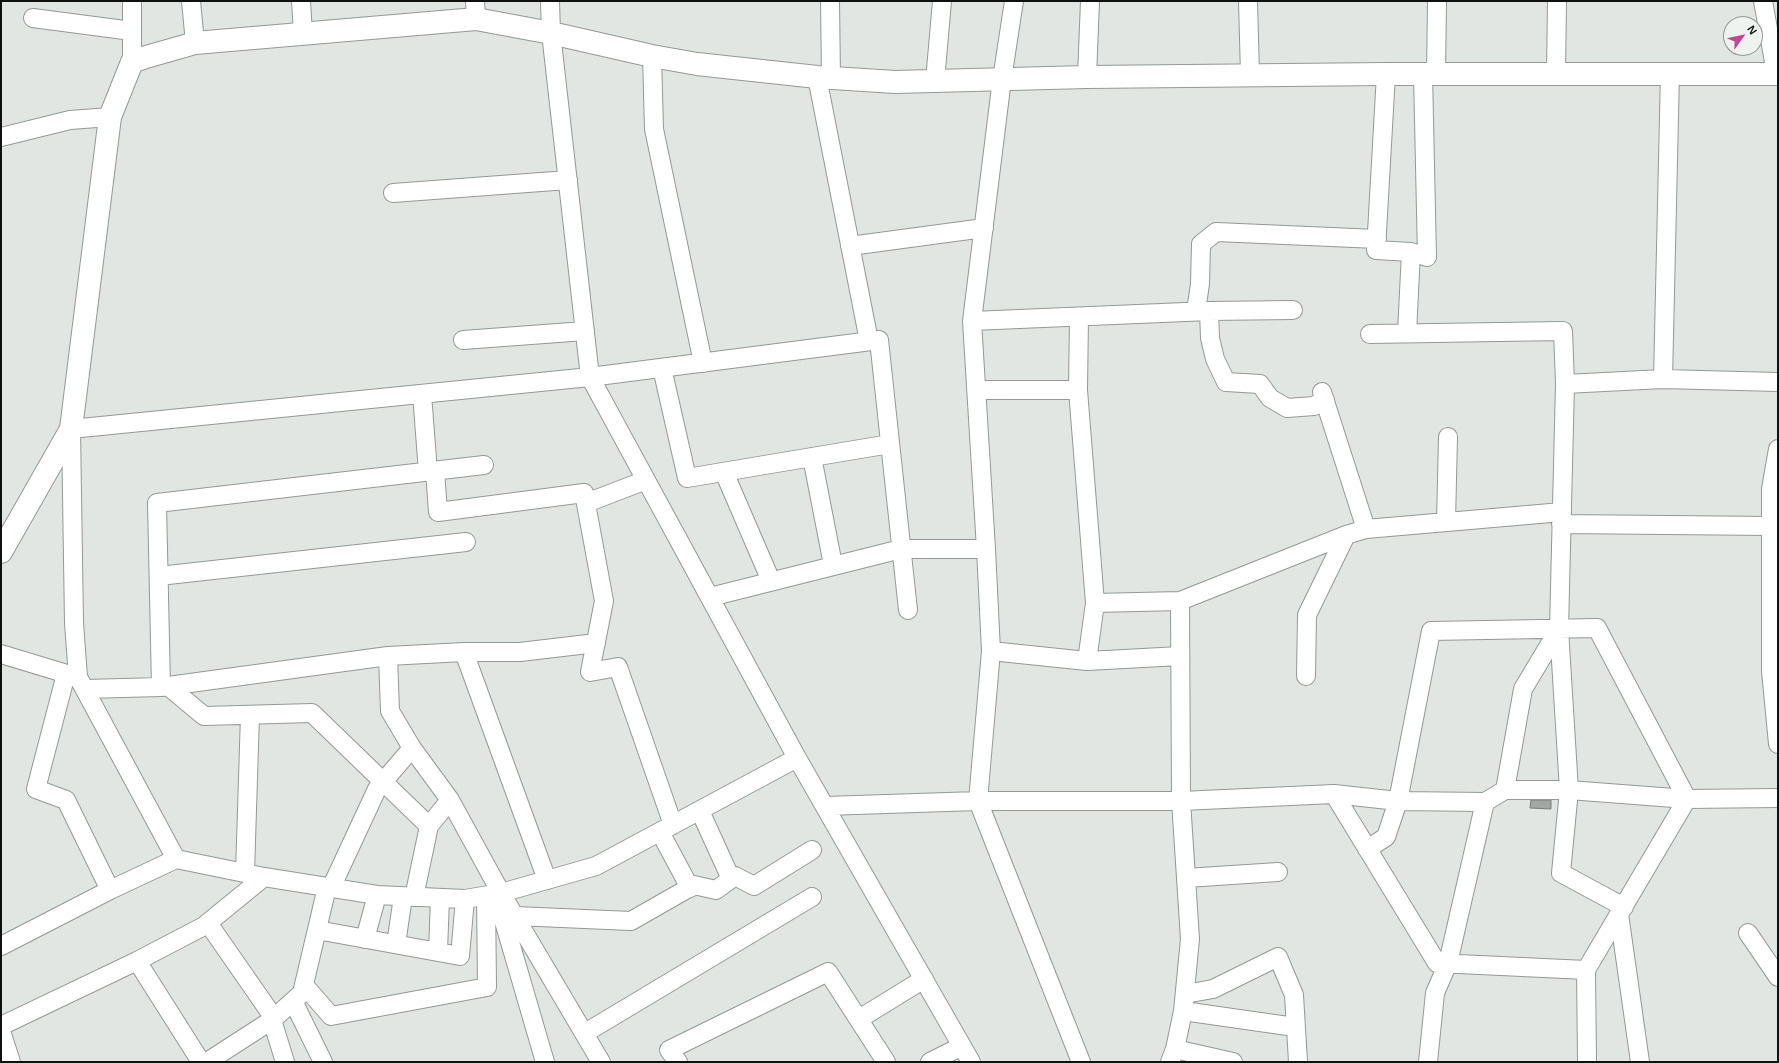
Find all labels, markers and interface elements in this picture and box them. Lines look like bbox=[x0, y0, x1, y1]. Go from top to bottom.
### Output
north arrow bbox=[1723, 16, 1763, 56]
text: N bbox=[1745, 23, 1759, 37]

